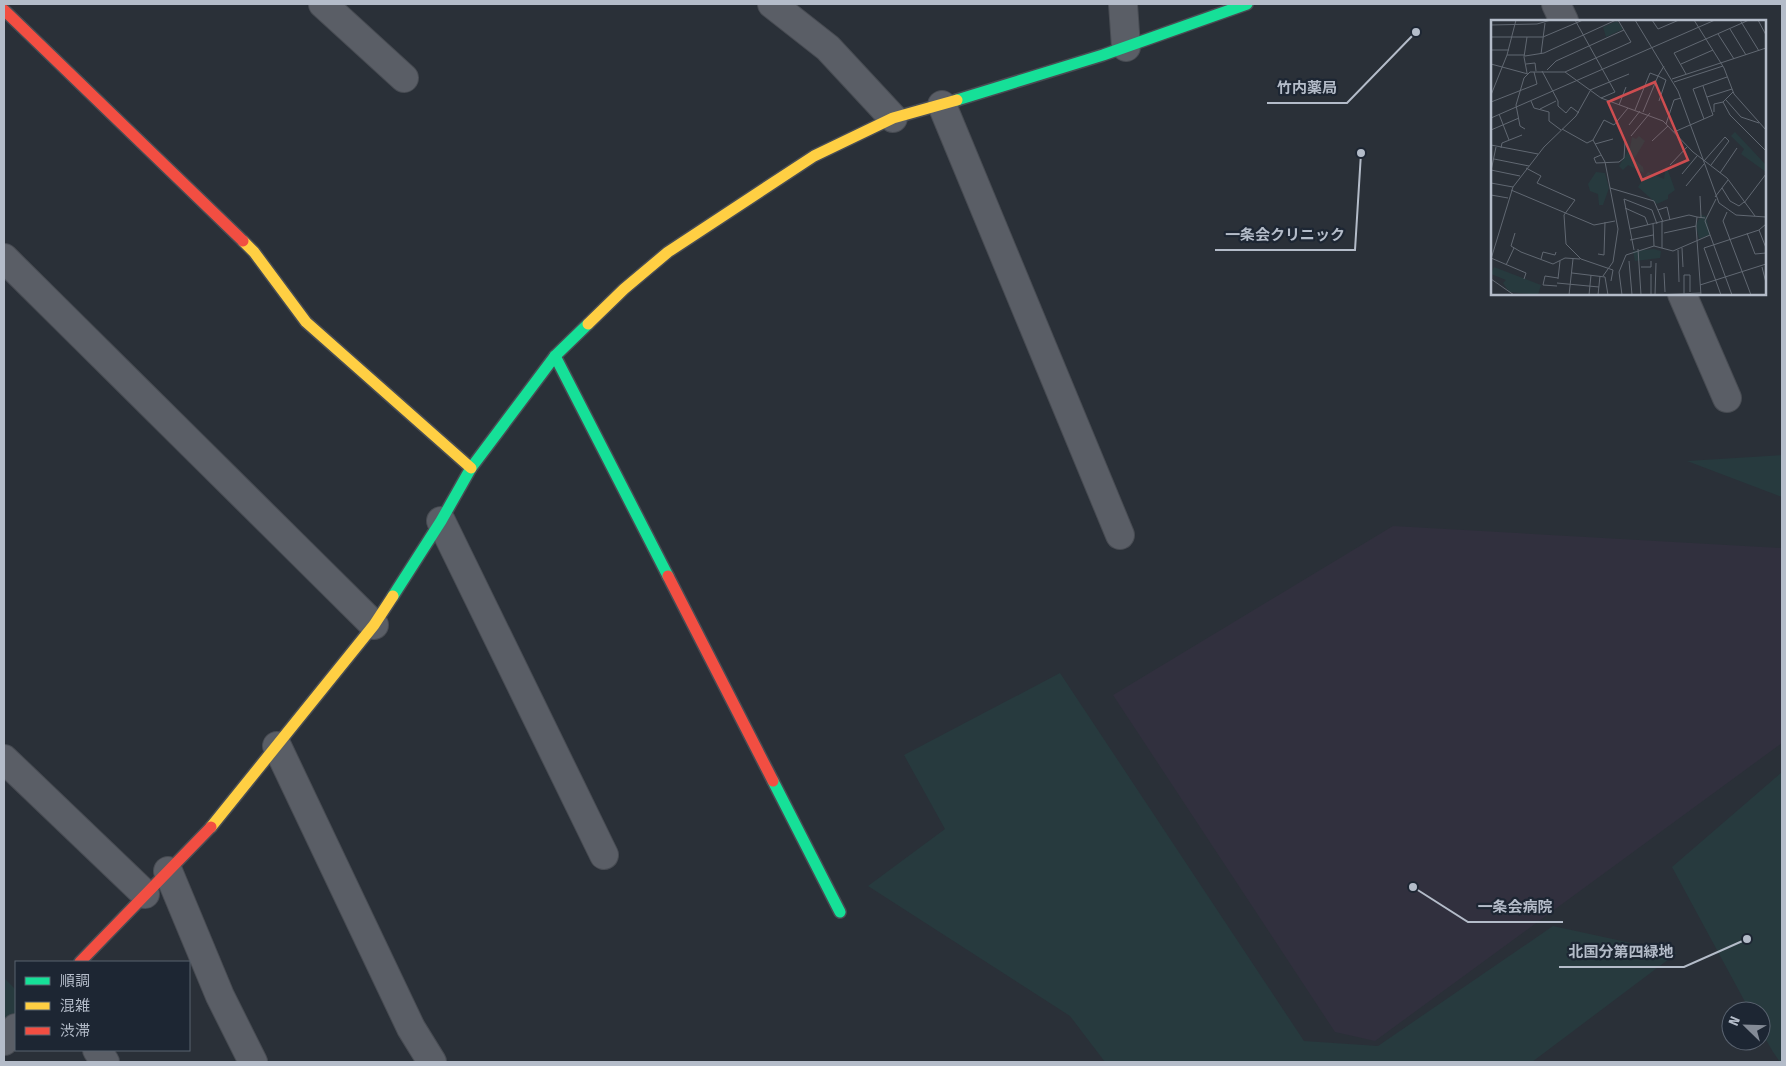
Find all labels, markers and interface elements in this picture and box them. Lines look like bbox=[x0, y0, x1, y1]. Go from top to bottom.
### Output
inset map bbox=[1491, 20, 1766, 295]
callout: 竹内薬局 bbox=[1267, 73, 1347, 103]
text: 竹内薬局 bbox=[1277, 79, 1337, 97]
callout: 一条会クリニック bbox=[1215, 220, 1355, 250]
text: 一条会クリニック bbox=[1225, 226, 1345, 244]
callout: 一条会病院 bbox=[1468, 892, 1563, 922]
text: 一条会病院 bbox=[1477, 898, 1553, 916]
callout: 北国分第四緑地 bbox=[1559, 937, 1684, 967]
text: 北国分第四緑地 bbox=[1568, 943, 1674, 961]
legend bbox=[15, 961, 190, 1051]
text: 順調 bbox=[60, 972, 90, 990]
text: 混雑 bbox=[60, 997, 90, 1015]
north arrow bbox=[1721, 1001, 1771, 1051]
text: N bbox=[1725, 1014, 1744, 1028]
text: 渋滞 bbox=[60, 1022, 90, 1040]

